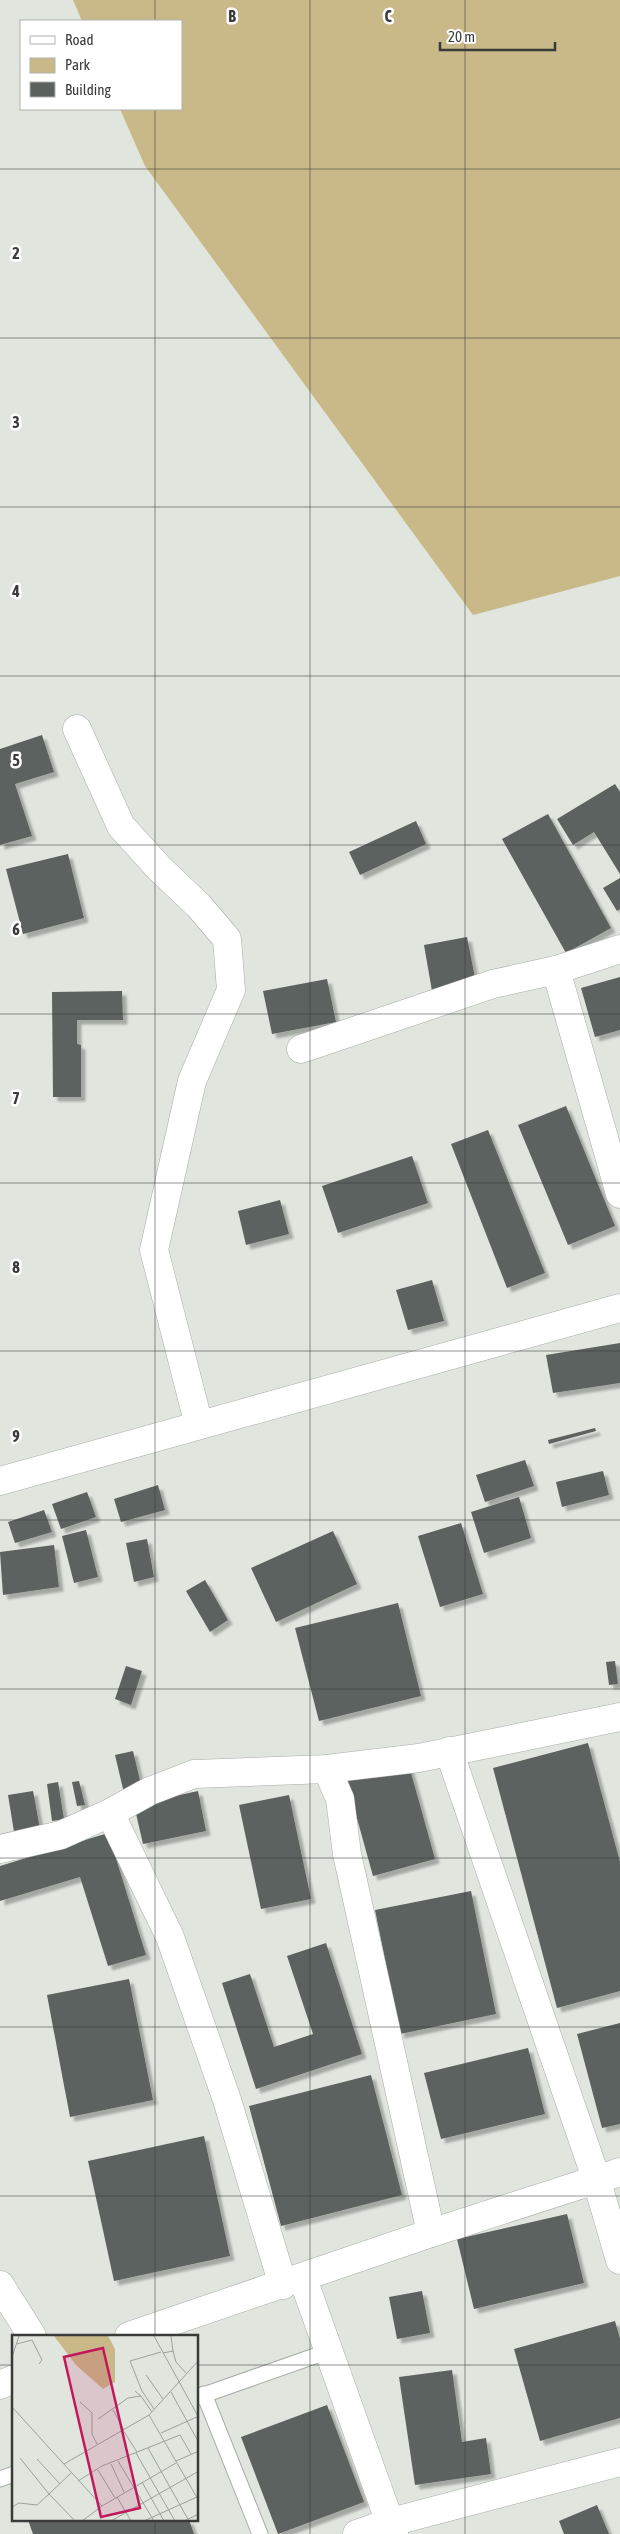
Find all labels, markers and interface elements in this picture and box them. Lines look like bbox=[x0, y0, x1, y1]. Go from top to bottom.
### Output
text: B bbox=[228, 7, 236, 25]
text: C bbox=[384, 7, 392, 25]
legend bbox=[20, 20, 182, 110]
scale bar bbox=[440, 20, 555, 52]
text: 20 m bbox=[448, 28, 475, 45]
text: Road bbox=[65, 31, 94, 48]
text: Park bbox=[65, 56, 90, 73]
text: Building bbox=[65, 81, 111, 98]
text: 2 bbox=[12, 244, 20, 262]
text: 3 bbox=[12, 413, 20, 431]
text: 4 bbox=[11, 582, 20, 600]
text: 5 bbox=[12, 751, 20, 769]
text: 6 bbox=[12, 920, 20, 938]
text: 7 bbox=[12, 1089, 20, 1107]
text: 8 bbox=[12, 1258, 20, 1276]
text: 9 bbox=[12, 1427, 20, 1445]
inset map bbox=[12, 2335, 199, 2522]

